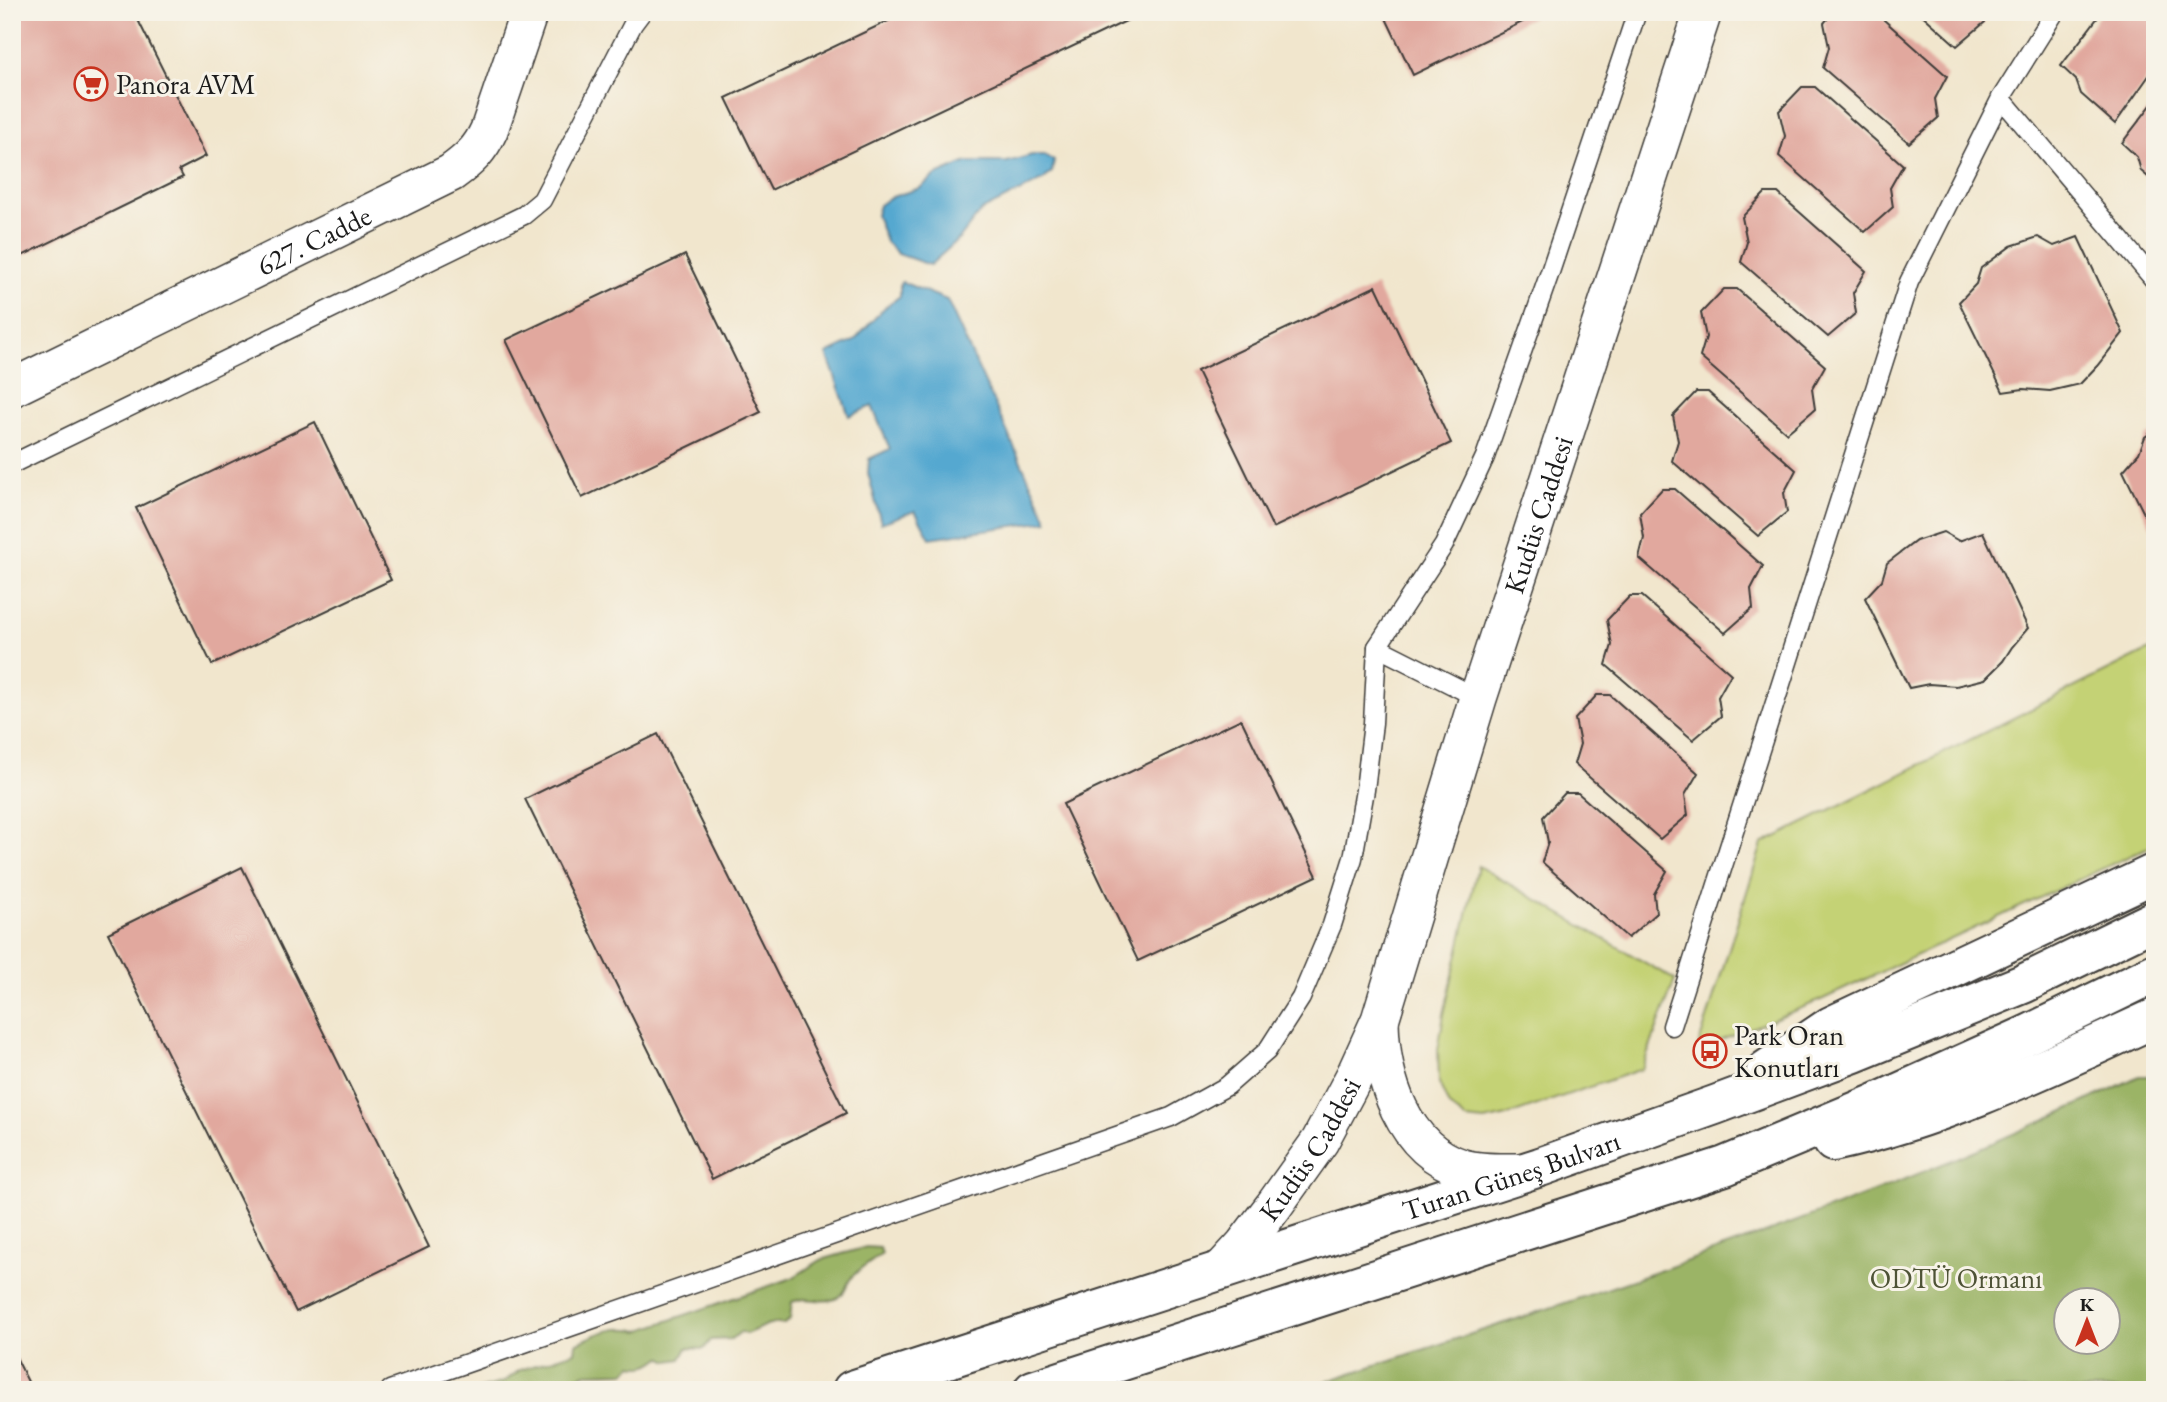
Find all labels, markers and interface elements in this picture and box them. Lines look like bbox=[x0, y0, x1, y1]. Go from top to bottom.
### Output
supermarket icon: Panora AVM bbox=[72, 65, 110, 103]
place label: Panora AVM bbox=[116, 66, 256, 102]
street label: 627. Cadde bbox=[251, 197, 377, 283]
street label: Kudüs Caddesi bbox=[1496, 431, 1581, 598]
place label: Park Oran Konutları bbox=[1734, 1017, 1844, 1085]
bus stop icon: Park Oran Konutları bbox=[1691, 1032, 1729, 1070]
street label: Kudüs Caddesi bbox=[1251, 1071, 1369, 1228]
street label: Turan Güneş Bulvarı bbox=[1398, 1122, 1625, 1228]
park label: ODTÜ Ormanı bbox=[1870, 1260, 2042, 1296]
north arrow bbox=[2052, 1286, 2122, 1356]
text: K bbox=[2080, 1292, 2095, 1317]

